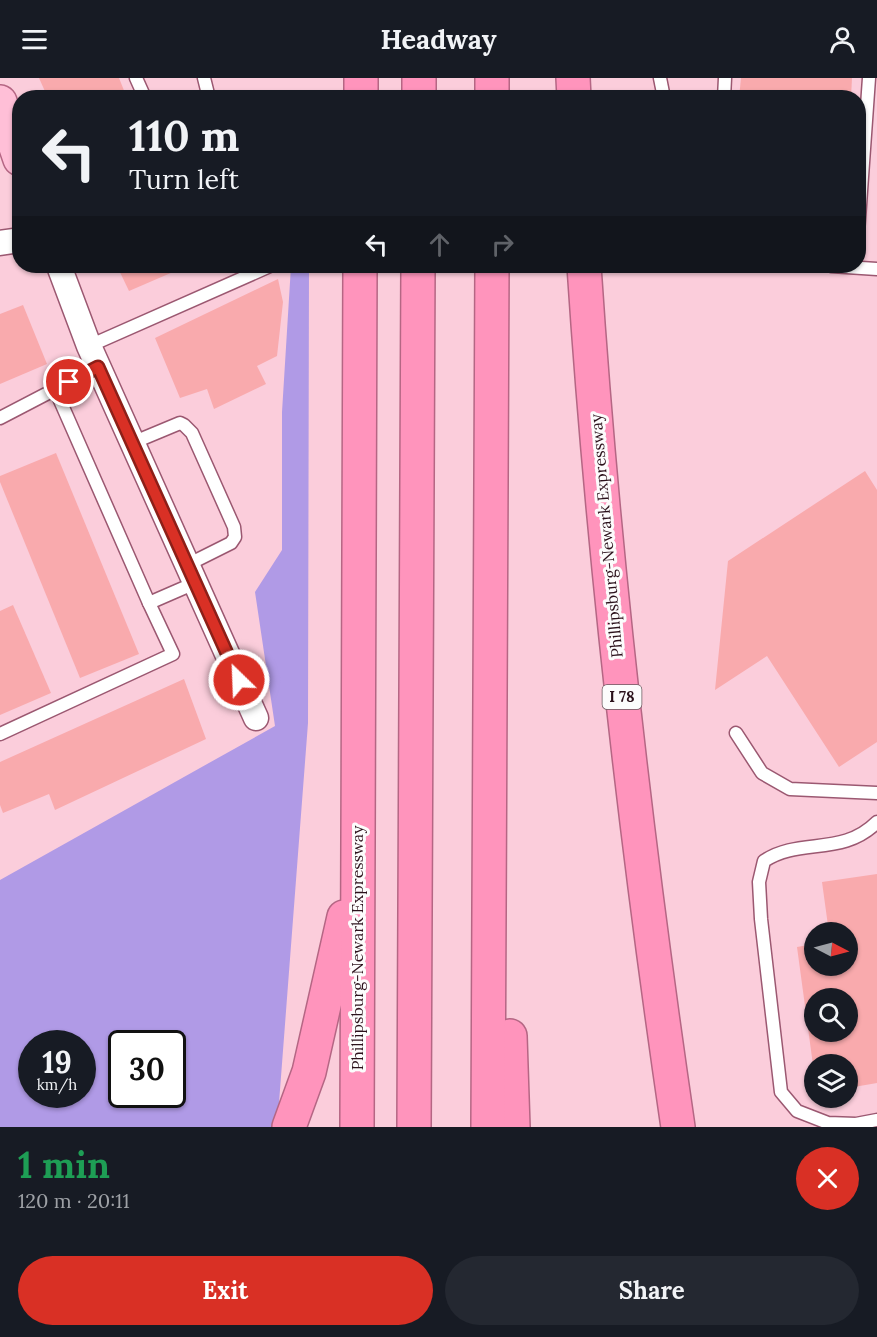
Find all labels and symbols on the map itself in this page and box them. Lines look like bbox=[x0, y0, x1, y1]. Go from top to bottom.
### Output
pin bbox=[43, 356, 94, 407]
street label: Phillipsburg-Newark Expressway bbox=[585, 413, 627, 659]
position arrow bbox=[207, 648, 271, 712]
road number: I 78 bbox=[602, 685, 642, 709]
street label: Phillipsburg-Newark Expressway bbox=[347, 825, 367, 1070]
north arrow bbox=[804, 922, 858, 976]
speed limit sign: 30 bbox=[108, 1030, 186, 1108]

